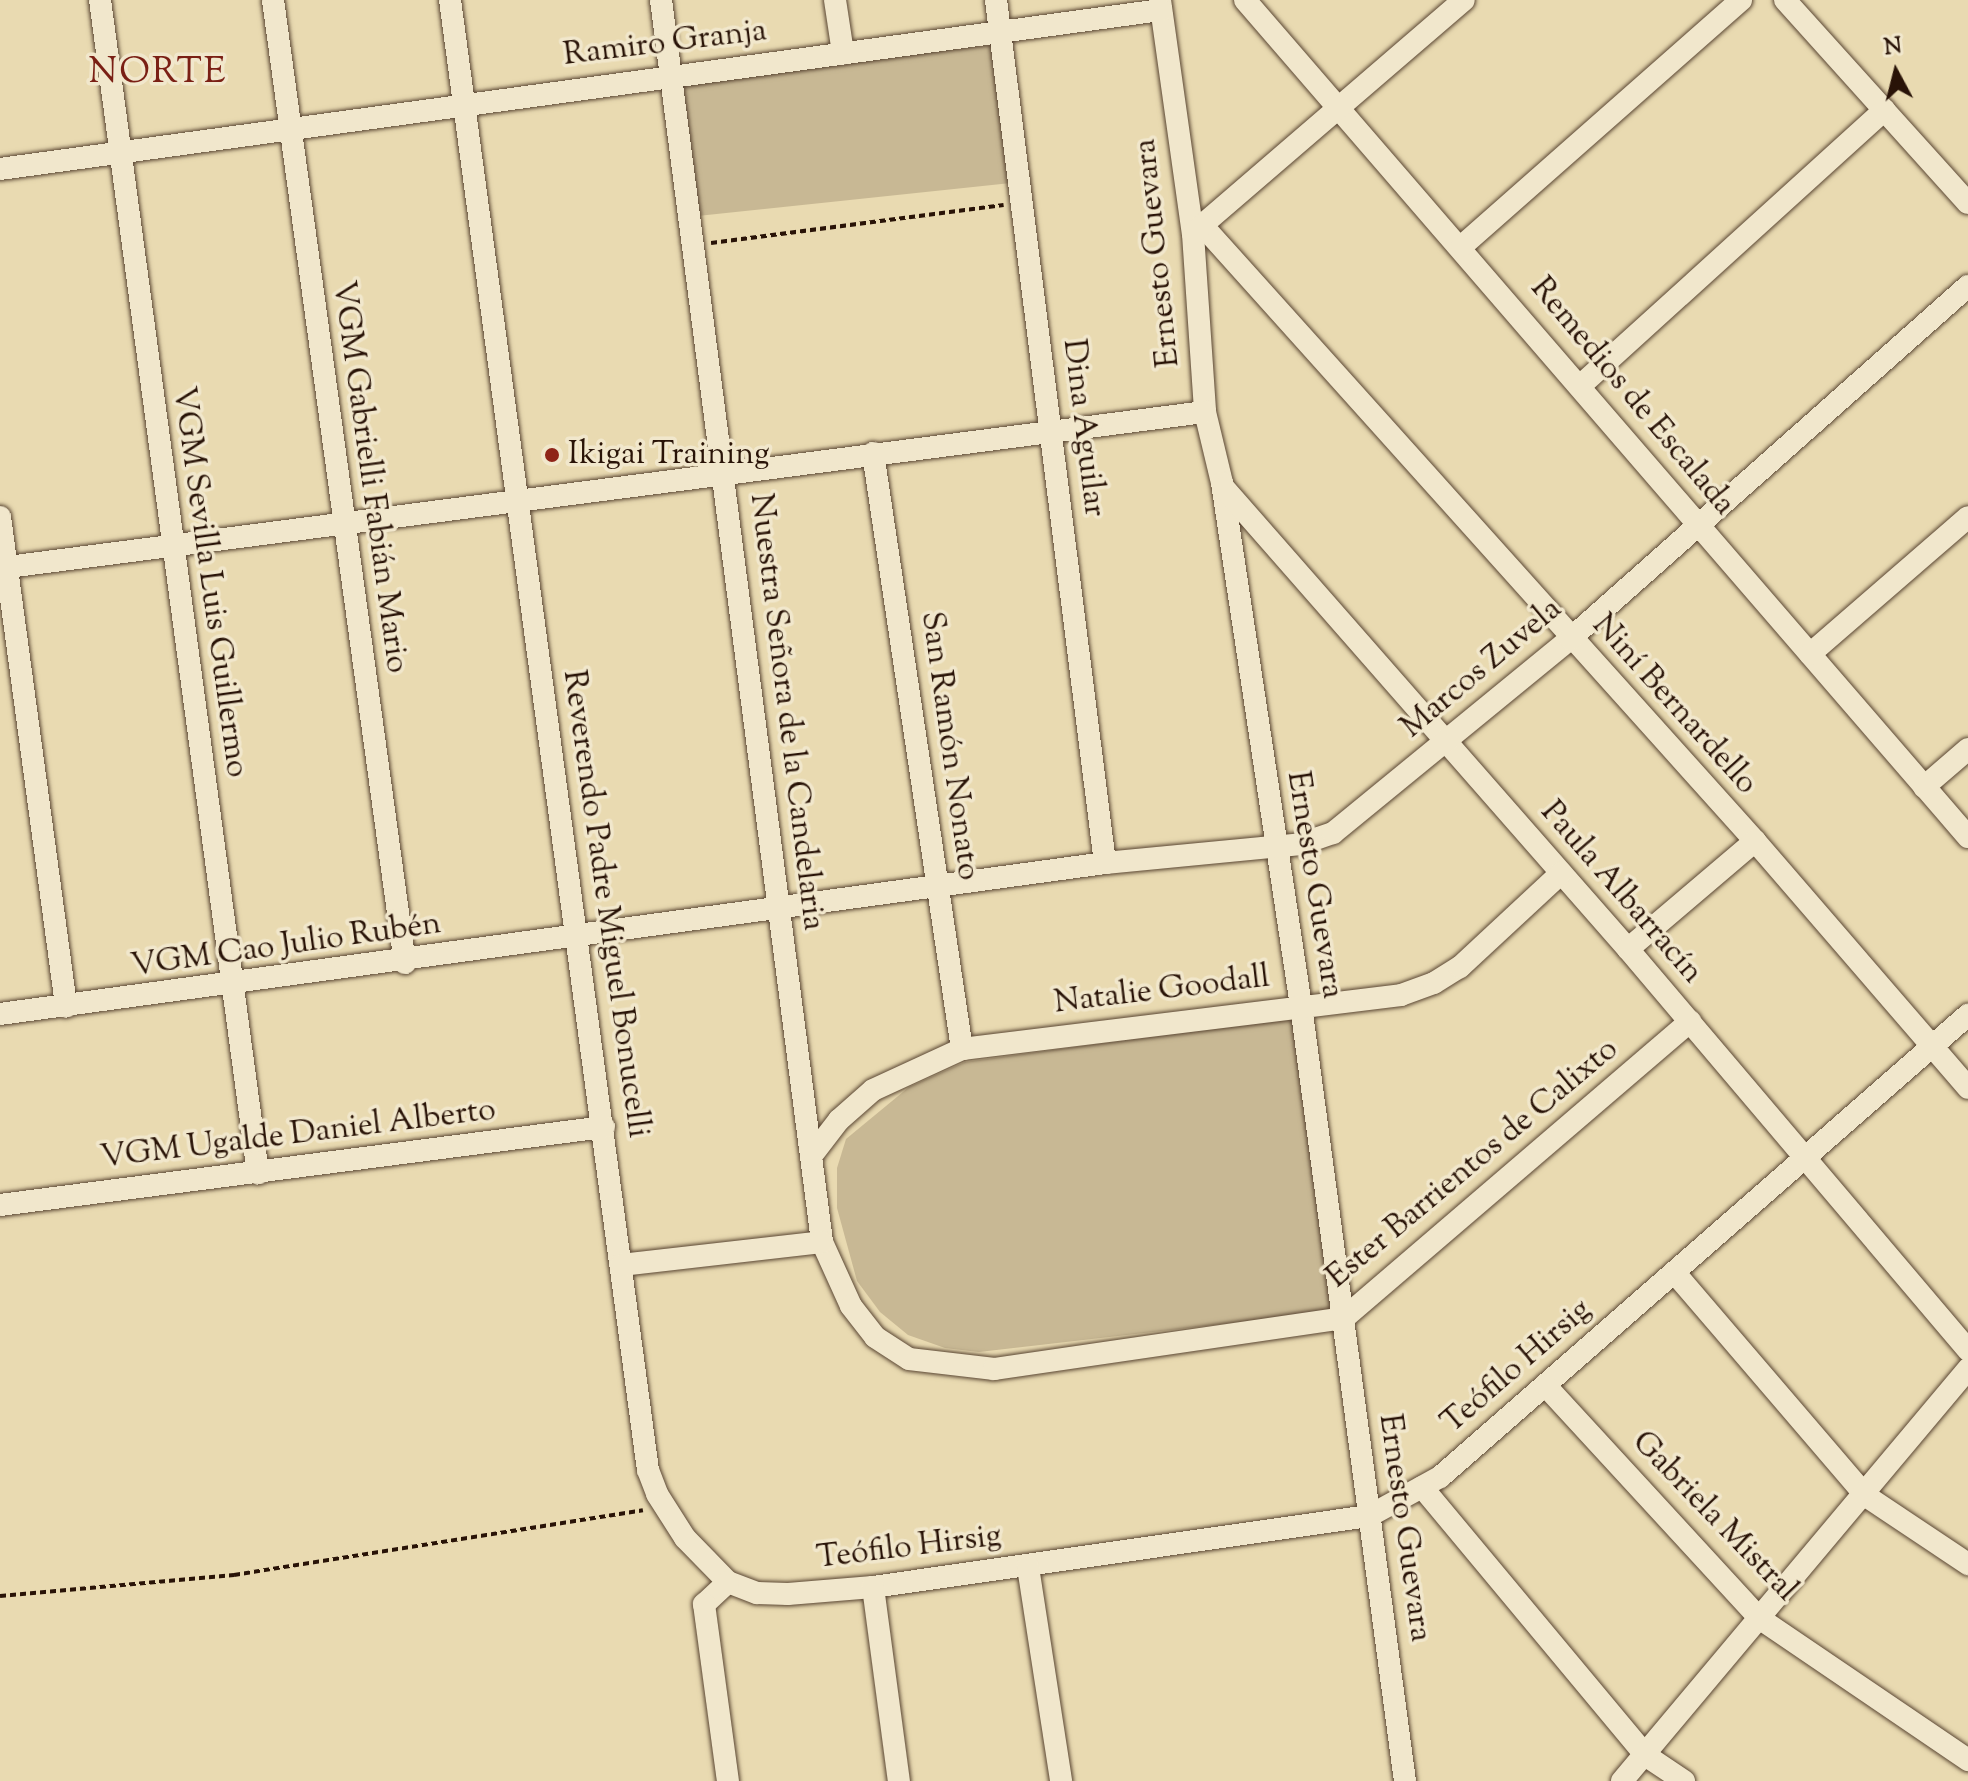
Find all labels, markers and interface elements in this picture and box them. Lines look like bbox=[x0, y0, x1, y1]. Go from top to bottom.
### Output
street label: Ramiro Granja bbox=[561, 12, 769, 76]
text: N bbox=[1882, 31, 1904, 65]
north arrow bbox=[1856, 32, 1936, 112]
district label: NORTE bbox=[88, 52, 228, 96]
street label: Ernesto Guevara bbox=[1127, 137, 1189, 369]
street label: Remedios de Escalada bbox=[1521, 270, 1743, 524]
street label: VGM Gabrielli Fabián Mario bbox=[322, 278, 416, 676]
street label: Dina Aguilar bbox=[1053, 337, 1113, 519]
street label: VGM Sevilla Luis Guillermo bbox=[163, 384, 255, 780]
place label: Ikigai Training bbox=[568, 436, 770, 474]
marker: Ikigai Training bbox=[543, 446, 561, 464]
street label: Nuestra Señora de la Candelaria bbox=[740, 491, 832, 933]
street label: Marcos Zuvela bbox=[1394, 591, 1570, 747]
street label: Niní Bernardello bbox=[1583, 607, 1765, 803]
street label: San Ramón Nonato bbox=[911, 609, 987, 883]
street label: Reverendo Padre Miguel Bonucelli bbox=[553, 668, 657, 1140]
street label: Ernesto Guevara bbox=[1277, 769, 1351, 1001]
street label: Paula Albarracín bbox=[1532, 794, 1710, 992]
street label: VGM Cao Julio Rubén bbox=[128, 905, 444, 987]
street label: Natalie Goodall bbox=[1052, 959, 1272, 1023]
street label: Ester Barrientos de Calixto bbox=[1319, 1031, 1627, 1297]
street label: VGM Ugalde Daniel Alberto bbox=[98, 1092, 498, 1178]
street label: Teófilo Hirsig bbox=[1434, 1292, 1600, 1442]
street label: Ernesto Guevara bbox=[1369, 1412, 1439, 1644]
street label: Gabriela Mistral bbox=[1623, 1424, 1805, 1610]
street label: Teófilo Hirsig bbox=[814, 1518, 1004, 1578]

